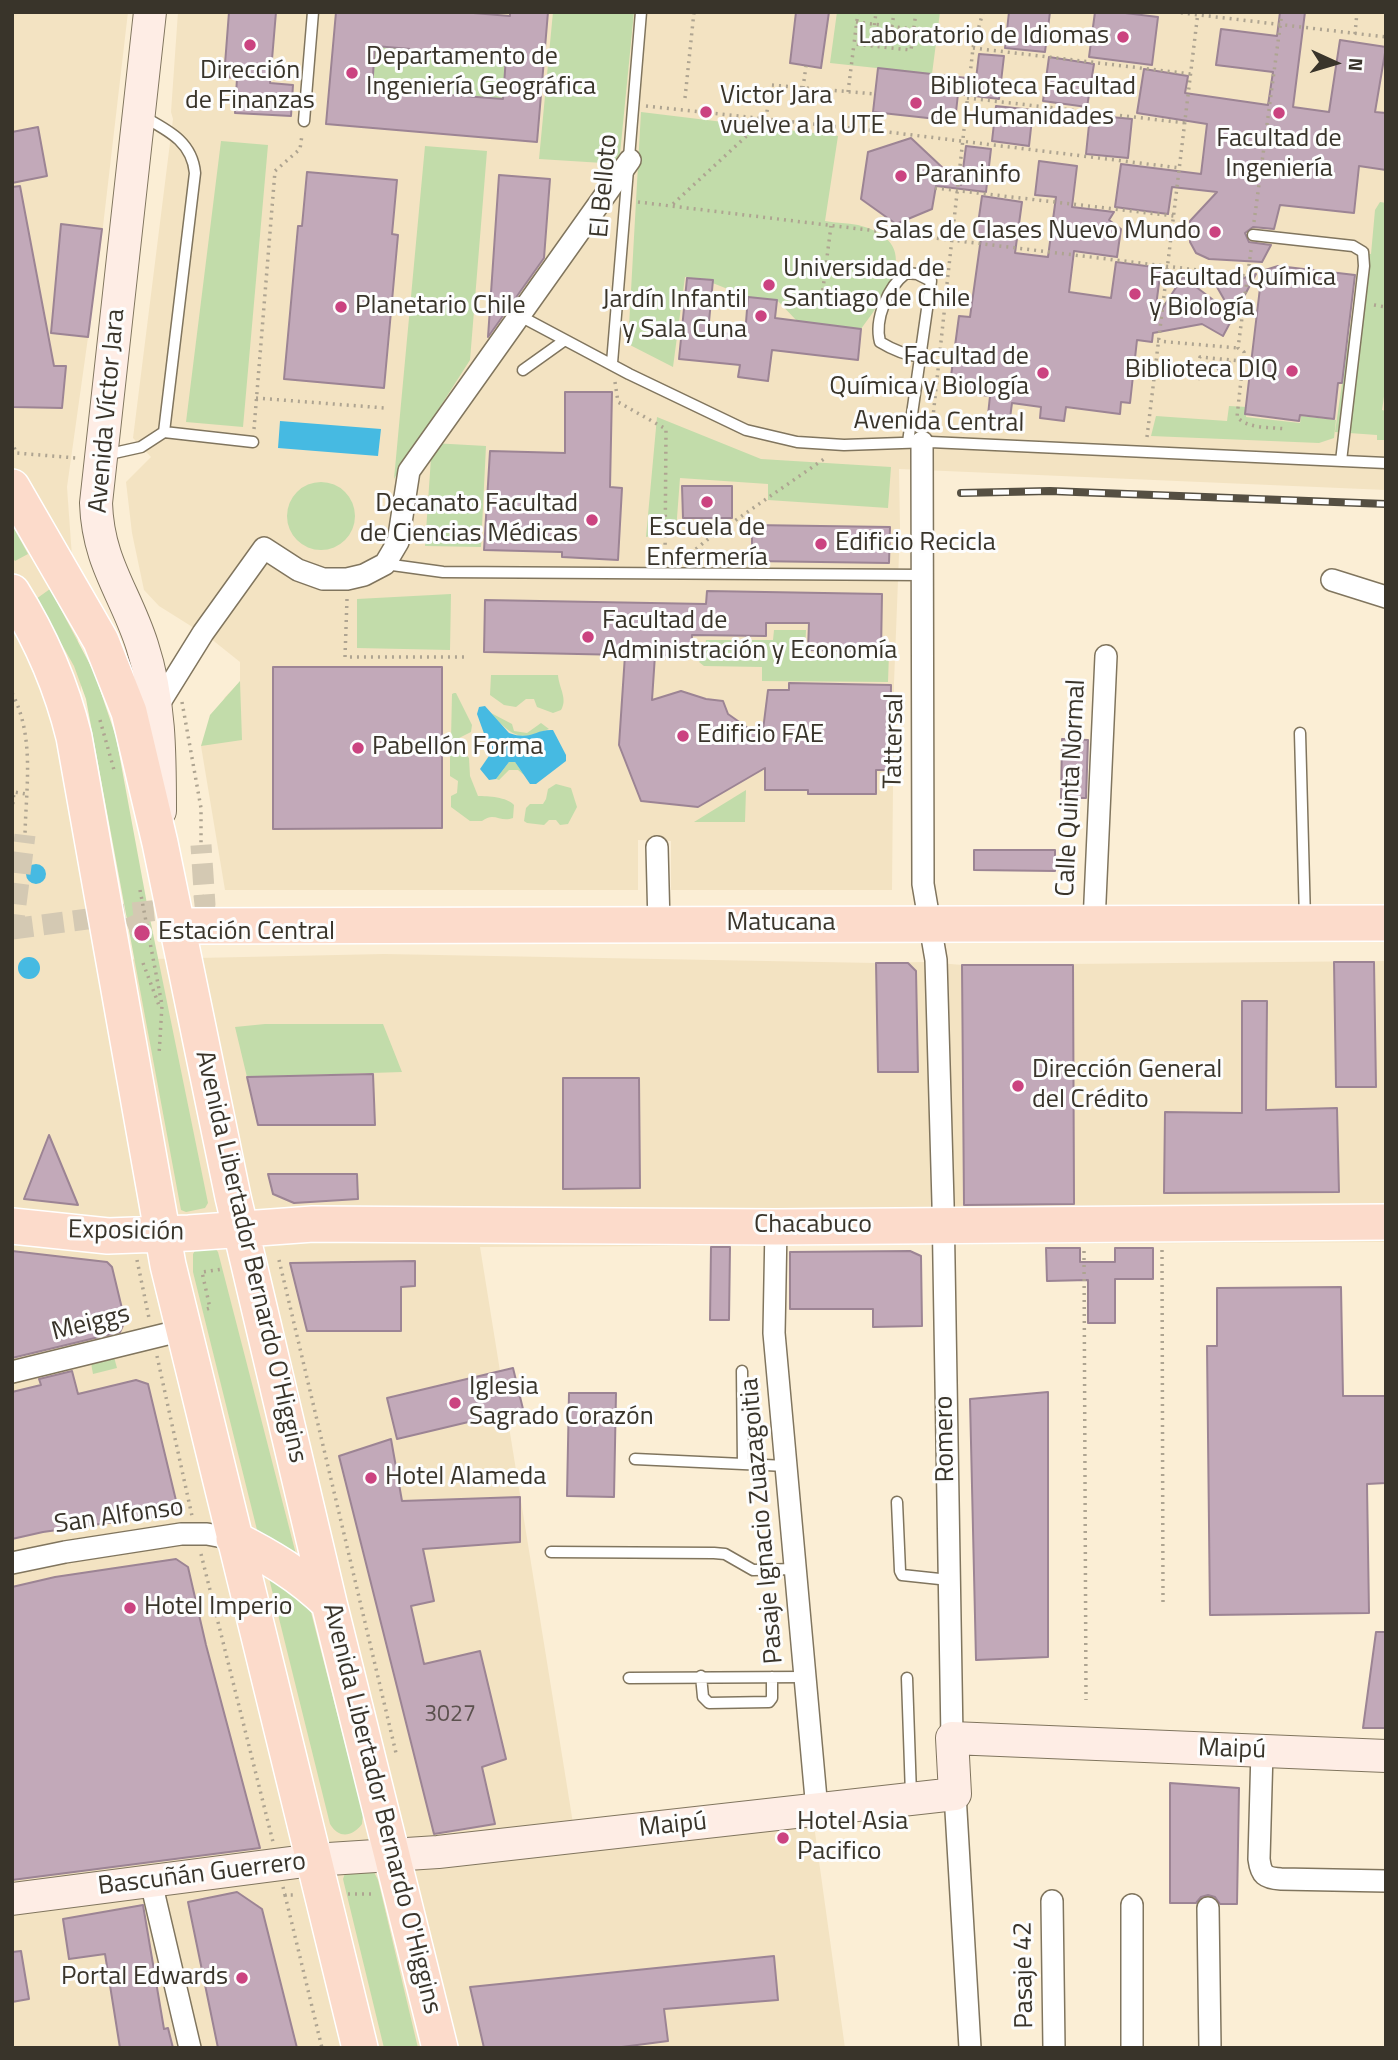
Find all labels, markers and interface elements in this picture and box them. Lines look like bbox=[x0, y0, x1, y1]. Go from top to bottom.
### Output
place label: Laboratorio de Idiomas bbox=[858, 21, 1109, 53]
north arrow bbox=[1300, 28, 1370, 98]
marker: Laboratorio de Idiomas bbox=[1115, 29, 1131, 45]
marker: Dirección de Finanzas bbox=[242, 37, 258, 53]
place label: Departamento de Ingeniería Geográfica bbox=[366, 42, 596, 104]
place label: Dirección de Finanzas bbox=[185, 56, 315, 118]
text: N bbox=[1342, 57, 1371, 72]
marker: Departamento de Ingeniería Geográfica bbox=[344, 65, 360, 81]
place label: Biblioteca Facultad de Humanidades bbox=[930, 72, 1136, 134]
place label: Victor Jara vuelve a la UTE bbox=[720, 81, 885, 142]
marker: Biblioteca Facultad de Humanidades bbox=[908, 95, 924, 111]
marker: Victor Jara vuelve a la UTE bbox=[698, 104, 714, 120]
marker: Facultad de Ingeniería bbox=[1271, 105, 1287, 121]
place label: Facultad de Ingeniería bbox=[1216, 124, 1342, 186]
street label: El Belloto bbox=[585, 133, 625, 239]
place label: Paraninfo bbox=[915, 160, 1021, 192]
marker: Paraninfo bbox=[893, 168, 909, 184]
place label: Salas de Clases Nuevo Mundo bbox=[875, 216, 1201, 248]
marker: Salas de Clases Nuevo Mundo bbox=[1207, 224, 1223, 240]
place label: Universidad de Santiago de Chile bbox=[783, 254, 970, 316]
place label: Facultad Química y Biología bbox=[1149, 263, 1336, 324]
marker: Universidad de Santiago de Chile bbox=[761, 277, 777, 293]
place label: Jardín Infantil y Sala Cuna bbox=[602, 285, 747, 346]
marker: Facultad Química y Biología bbox=[1127, 286, 1143, 302]
place label: Planetario Chile bbox=[355, 291, 526, 323]
marker: Planetario Chile bbox=[333, 299, 349, 315]
street label: Avenida Víctor Jara bbox=[84, 308, 132, 514]
marker: Jardín Infantil y Sala Cuna bbox=[753, 308, 769, 324]
place label: Facultad de Química y Biología bbox=[829, 342, 1029, 404]
place label: Biblioteca DIQ bbox=[1125, 355, 1278, 387]
marker: Biblioteca DIQ bbox=[1284, 363, 1300, 379]
marker: Facultad de Química y Biología bbox=[1035, 365, 1051, 381]
street label: Avenida Central bbox=[853, 406, 1025, 440]
place label: Decanato Facultad de Ciencias Médicas bbox=[360, 489, 578, 550]
marker: Escuela de Enfermería bbox=[699, 494, 715, 510]
marker: Decanato Facultad de Ciencias Médicas bbox=[584, 512, 600, 528]
place label: Escuela de Enfermería bbox=[646, 513, 768, 574]
place label: Edificio Recicla bbox=[835, 528, 996, 560]
marker: Edificio Recicla bbox=[813, 536, 829, 552]
place label: Facultad de Administración y Economía bbox=[602, 606, 897, 668]
marker: Facultad de Administración y Economía bbox=[580, 629, 596, 645]
street label: Calle Quinta Normal bbox=[1051, 679, 1093, 897]
street label: Tattersal bbox=[879, 693, 911, 789]
place label: Edificio FAE bbox=[697, 720, 824, 752]
marker: Edificio FAE bbox=[675, 728, 691, 744]
place label: Pabellón Forma bbox=[372, 732, 543, 764]
marker: Pabellón Forma bbox=[350, 740, 366, 756]
street label: Matucana bbox=[726, 908, 836, 940]
place label: Estación Central bbox=[158, 917, 335, 949]
marker: Estación Central bbox=[132, 923, 152, 943]
street label: Avenida Libertador Bernardo O'Higgins bbox=[187, 1048, 313, 1466]
place label: Dirección General del Crédito bbox=[1032, 1055, 1222, 1116]
marker: Dirección General del Crédito bbox=[1010, 1078, 1026, 1094]
street label: Chacabuco bbox=[754, 1210, 872, 1242]
street label: Exposición bbox=[68, 1215, 184, 1249]
street label: Meiggs bbox=[49, 1299, 133, 1349]
place label: Iglesia Sagrado Corazón bbox=[469, 1372, 654, 1434]
street label: Pasaje Ignacio Zuazagoitia bbox=[735, 1377, 791, 1665]
marker: Iglesia Sagrado Corazón bbox=[447, 1395, 463, 1411]
street label: Romero bbox=[930, 1395, 962, 1483]
place label: Hotel Alameda bbox=[385, 1462, 546, 1494]
marker: Hotel Alameda bbox=[363, 1470, 379, 1486]
street label: San Alfonso bbox=[52, 1492, 186, 1542]
place label: Hotel Imperio bbox=[144, 1592, 292, 1624]
marker: Hotel Imperio bbox=[122, 1600, 138, 1616]
street label: Avenida Libertador Bernardo O'Higgins bbox=[315, 1600, 447, 2018]
house number: 3027 bbox=[424, 1701, 476, 1729]
street label: Maipú bbox=[1197, 1733, 1267, 1767]
street label: Maipú bbox=[638, 1807, 708, 1845]
place label: Hotel Asia Pacifico bbox=[797, 1807, 908, 1868]
marker: Hotel Asia Pacifico bbox=[775, 1830, 791, 1846]
street label: Bascuñán Guerrero bbox=[96, 1847, 308, 1903]
street label: Pasaje 42 bbox=[1008, 1921, 1042, 2029]
place label: Portal Edwards bbox=[61, 1962, 228, 1994]
marker: Portal Edwards bbox=[234, 1970, 250, 1986]

